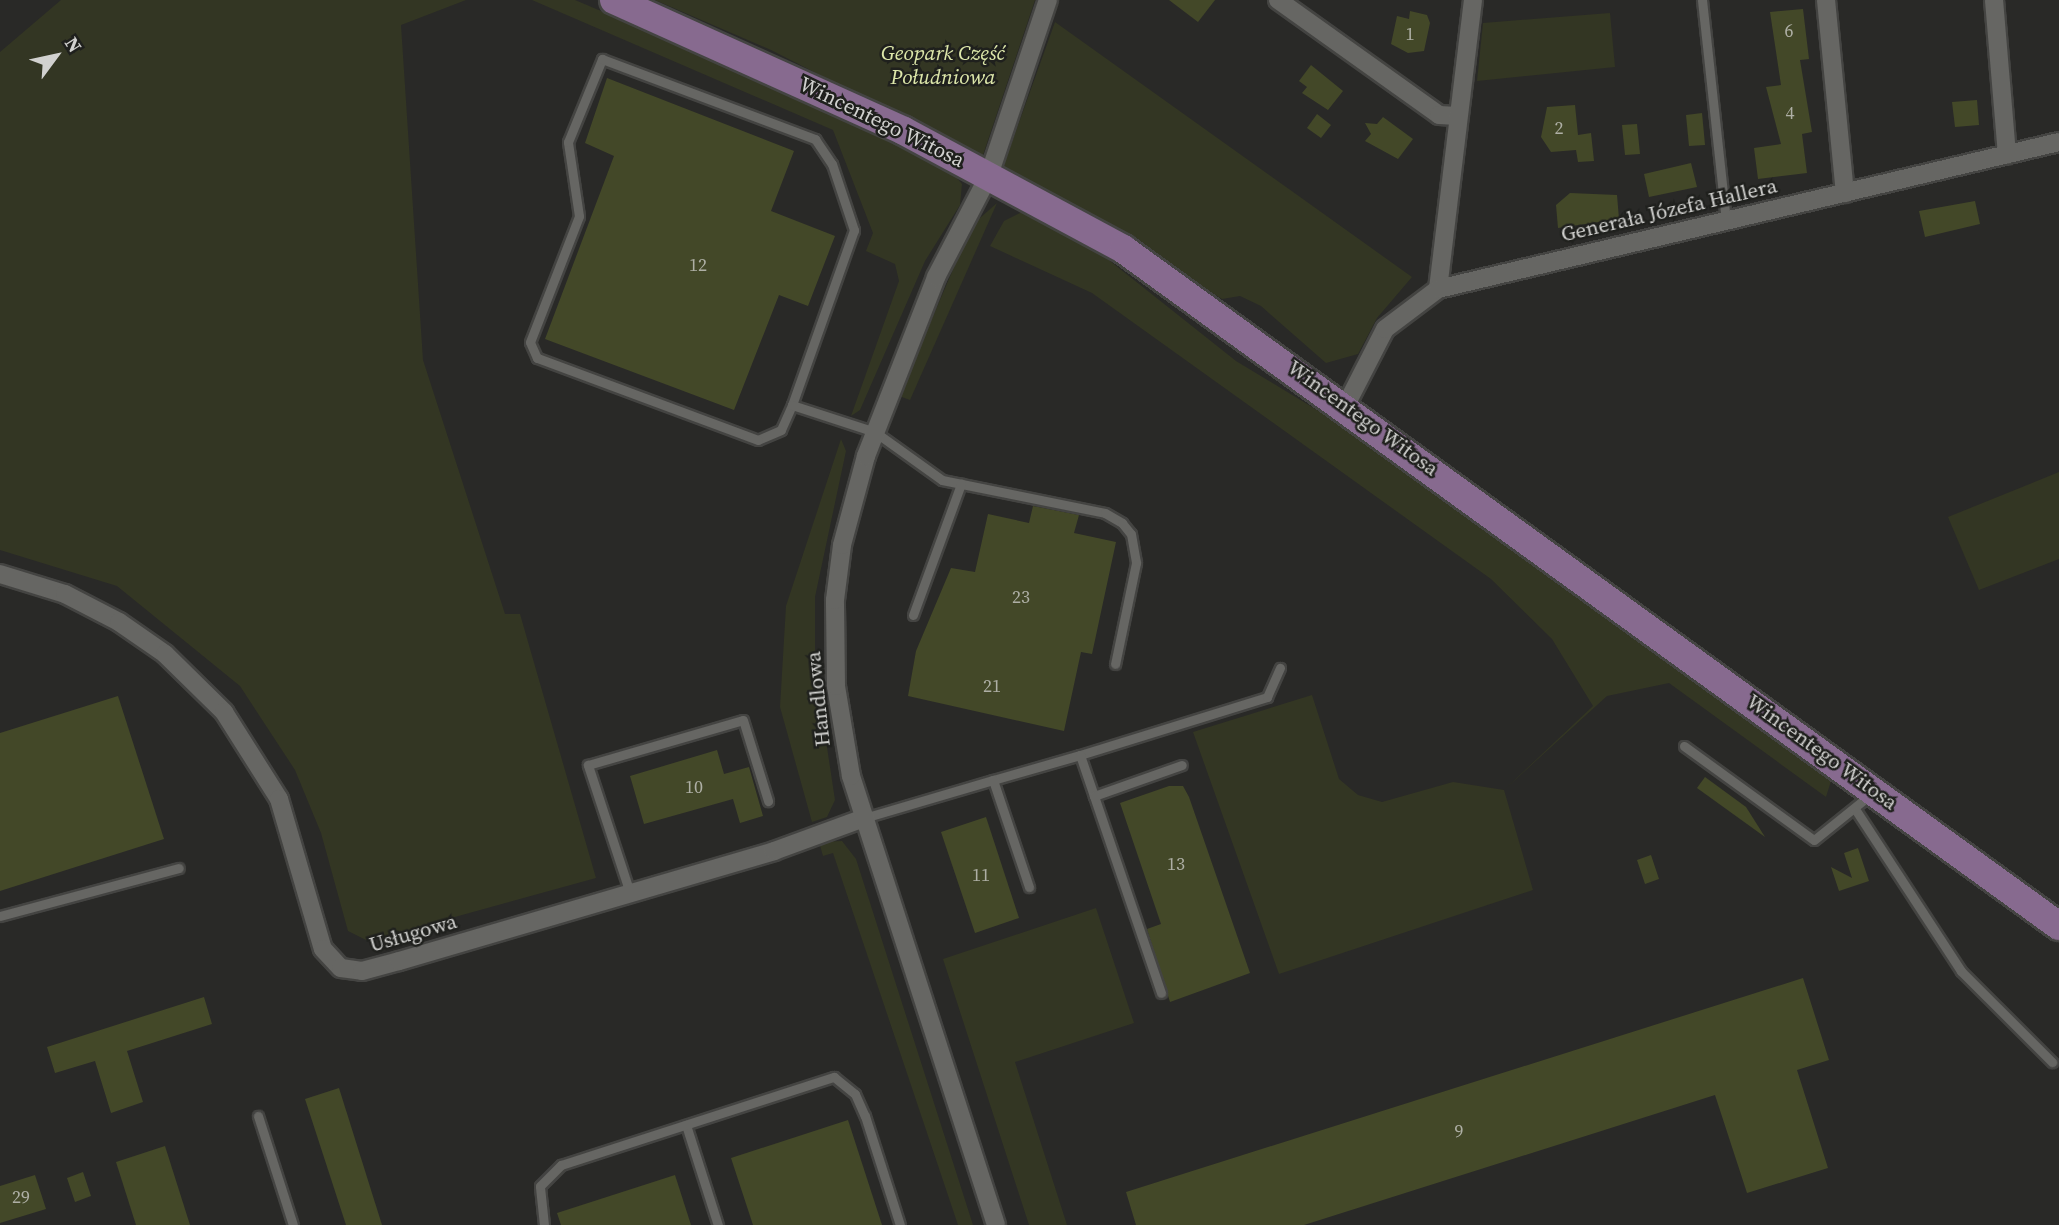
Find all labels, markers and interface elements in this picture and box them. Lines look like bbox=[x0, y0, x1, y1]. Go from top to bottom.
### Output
house number: 6 bbox=[1785, 20, 1793, 42]
north arrow bbox=[21, 21, 91, 91]
house number: 1 bbox=[1406, 23, 1414, 45]
text: N bbox=[59, 32, 88, 57]
park label: Geopark Część Południowa bbox=[881, 40, 1005, 90]
street label: Wincentego Witosa bbox=[795, 71, 969, 173]
house number: 4 bbox=[1786, 102, 1794, 124]
house number: 2 bbox=[1555, 117, 1563, 139]
street label: Generała Józefa Hallera bbox=[1559, 173, 1779, 247]
house number: 12 bbox=[689, 254, 707, 276]
street label: Wincentego Witosa bbox=[1282, 355, 1444, 481]
house number: 23 bbox=[1012, 586, 1030, 608]
street label: Handlowa bbox=[800, 650, 836, 748]
house number: 21 bbox=[983, 675, 1001, 697]
street label: Wincentego Witosa bbox=[1741, 689, 1903, 815]
house number: 10 bbox=[685, 776, 703, 798]
house number: 13 bbox=[1167, 853, 1185, 875]
house number: 11 bbox=[972, 864, 990, 886]
street label: Usługowa bbox=[366, 908, 460, 958]
house number: 9 bbox=[1455, 1120, 1463, 1142]
house number: 29 bbox=[12, 1186, 30, 1208]

